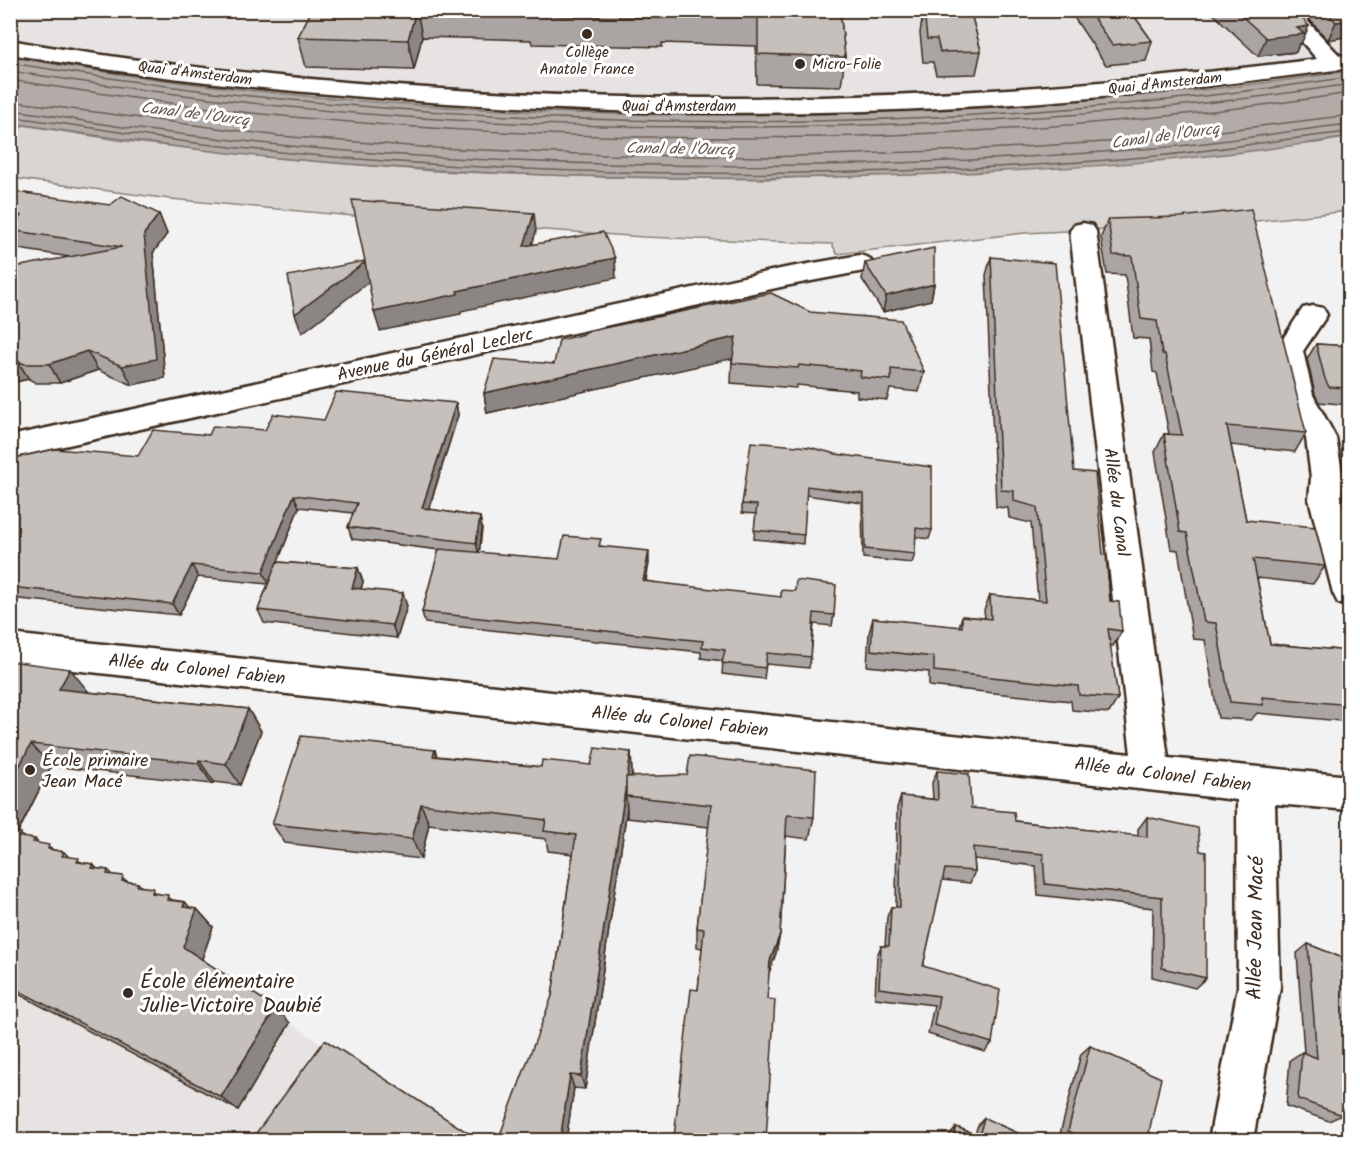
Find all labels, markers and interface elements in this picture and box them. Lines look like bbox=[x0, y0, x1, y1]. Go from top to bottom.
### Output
marker: Collège Anatole France bbox=[580, 27, 594, 41]
place label: Collège Anatole France bbox=[540, 41, 634, 82]
place label: Micro-Folie bbox=[812, 53, 882, 77]
street label: Quai d'Amsterdam bbox=[137, 55, 253, 93]
marker: Micro-Folie bbox=[793, 57, 807, 71]
street label: Quai d'Amsterdam bbox=[1107, 66, 1223, 102]
water label: Canal de l'Ourcq bbox=[139, 95, 252, 134]
street label: Quai d'Amsterdam bbox=[622, 95, 736, 119]
water label: Canal de l'Ourcq bbox=[1110, 116, 1222, 156]
water label: Canal de l'Ourcq bbox=[625, 136, 736, 163]
street label: Avenue du Général Leclerc bbox=[335, 321, 536, 390]
street label: Allée du Canal bbox=[1094, 446, 1137, 559]
street label: Allée du Colonel Fabien bbox=[107, 647, 287, 694]
street label: Allée du Colonel Fabien bbox=[590, 699, 770, 746]
place label: École primaire Jean Macé bbox=[42, 747, 148, 797]
street label: Allée du Colonel Fabien bbox=[1073, 750, 1253, 801]
marker: École primaire Jean Macé bbox=[23, 763, 37, 777]
street label: Allée Jean Macé bbox=[1239, 855, 1274, 1000]
place label: École élémentaire Julie-Victoire Daubié bbox=[140, 966, 322, 1023]
marker: École élémentaire Julie-Victoire Daubié bbox=[121, 986, 135, 1000]

